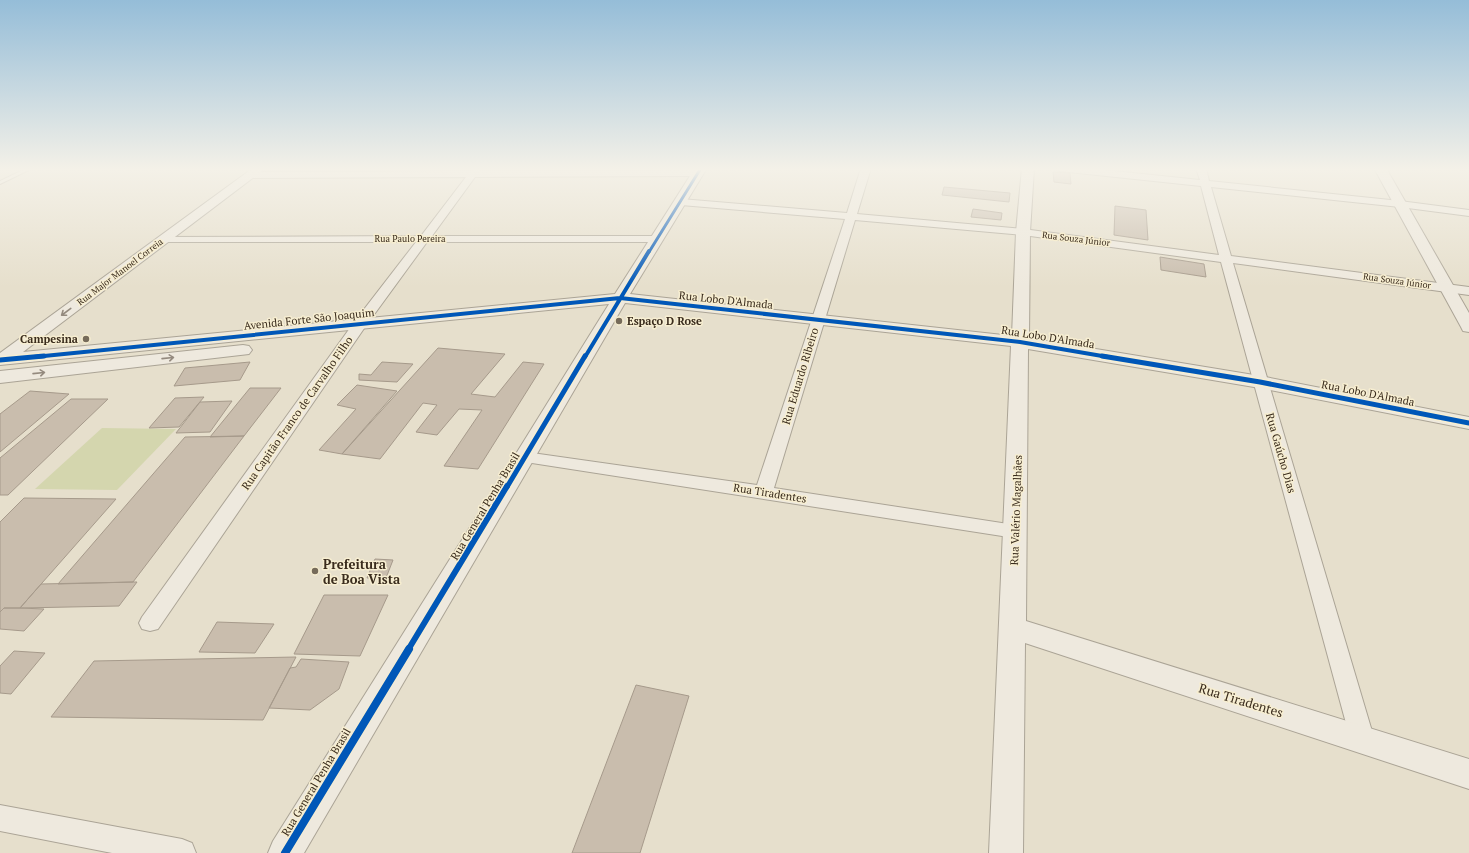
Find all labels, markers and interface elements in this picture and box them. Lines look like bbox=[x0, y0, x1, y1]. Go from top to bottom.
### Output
street label: Rua Souza Júnior bbox=[1041, 229, 1111, 249]
street label: Rua Paulo Pereira bbox=[375, 233, 446, 245]
street label: Rua Major Manoel Correia bbox=[75, 235, 166, 308]
street label: Rua Souza Júnior bbox=[1362, 270, 1432, 292]
street label: Rua Lobo D'Almada bbox=[678, 288, 774, 312]
street label: Avenida Forte São Joaquim bbox=[243, 305, 375, 333]
one-way arrow bbox=[61, 308, 72, 317]
place label: Espaço D Rose bbox=[627, 314, 702, 328]
marker: Espaço D Rose bbox=[614, 316, 624, 326]
street label: Rua Lobo D'Almada bbox=[1000, 323, 1096, 351]
street label: Rua Eduardo Ribeiro bbox=[779, 326, 821, 426]
place label: Campesina bbox=[20, 332, 78, 346]
marker: Campesina bbox=[81, 334, 91, 344]
street label: Rua Capitão Franco de Carvalho Filho bbox=[238, 334, 356, 492]
one-way arrow bbox=[161, 355, 174, 362]
one-way arrow bbox=[32, 369, 45, 376]
street label: Rua Lobo D'Almada bbox=[1320, 377, 1416, 409]
street label: Rua Gaúcho Dias bbox=[1263, 411, 1299, 495]
street label: Rua General Penha Brasil bbox=[447, 450, 523, 562]
street label: Rua Valério Magalhães bbox=[1007, 454, 1025, 566]
street label: Rua Tiradentes bbox=[732, 480, 808, 506]
place label: Prefeitura de Boa Vista bbox=[323, 555, 401, 588]
marker: Prefeitura de Boa Vista bbox=[310, 566, 320, 576]
street label: Rua Tiradentes bbox=[1197, 679, 1285, 721]
street label: Rua General Penha Brasil bbox=[278, 726, 354, 838]

